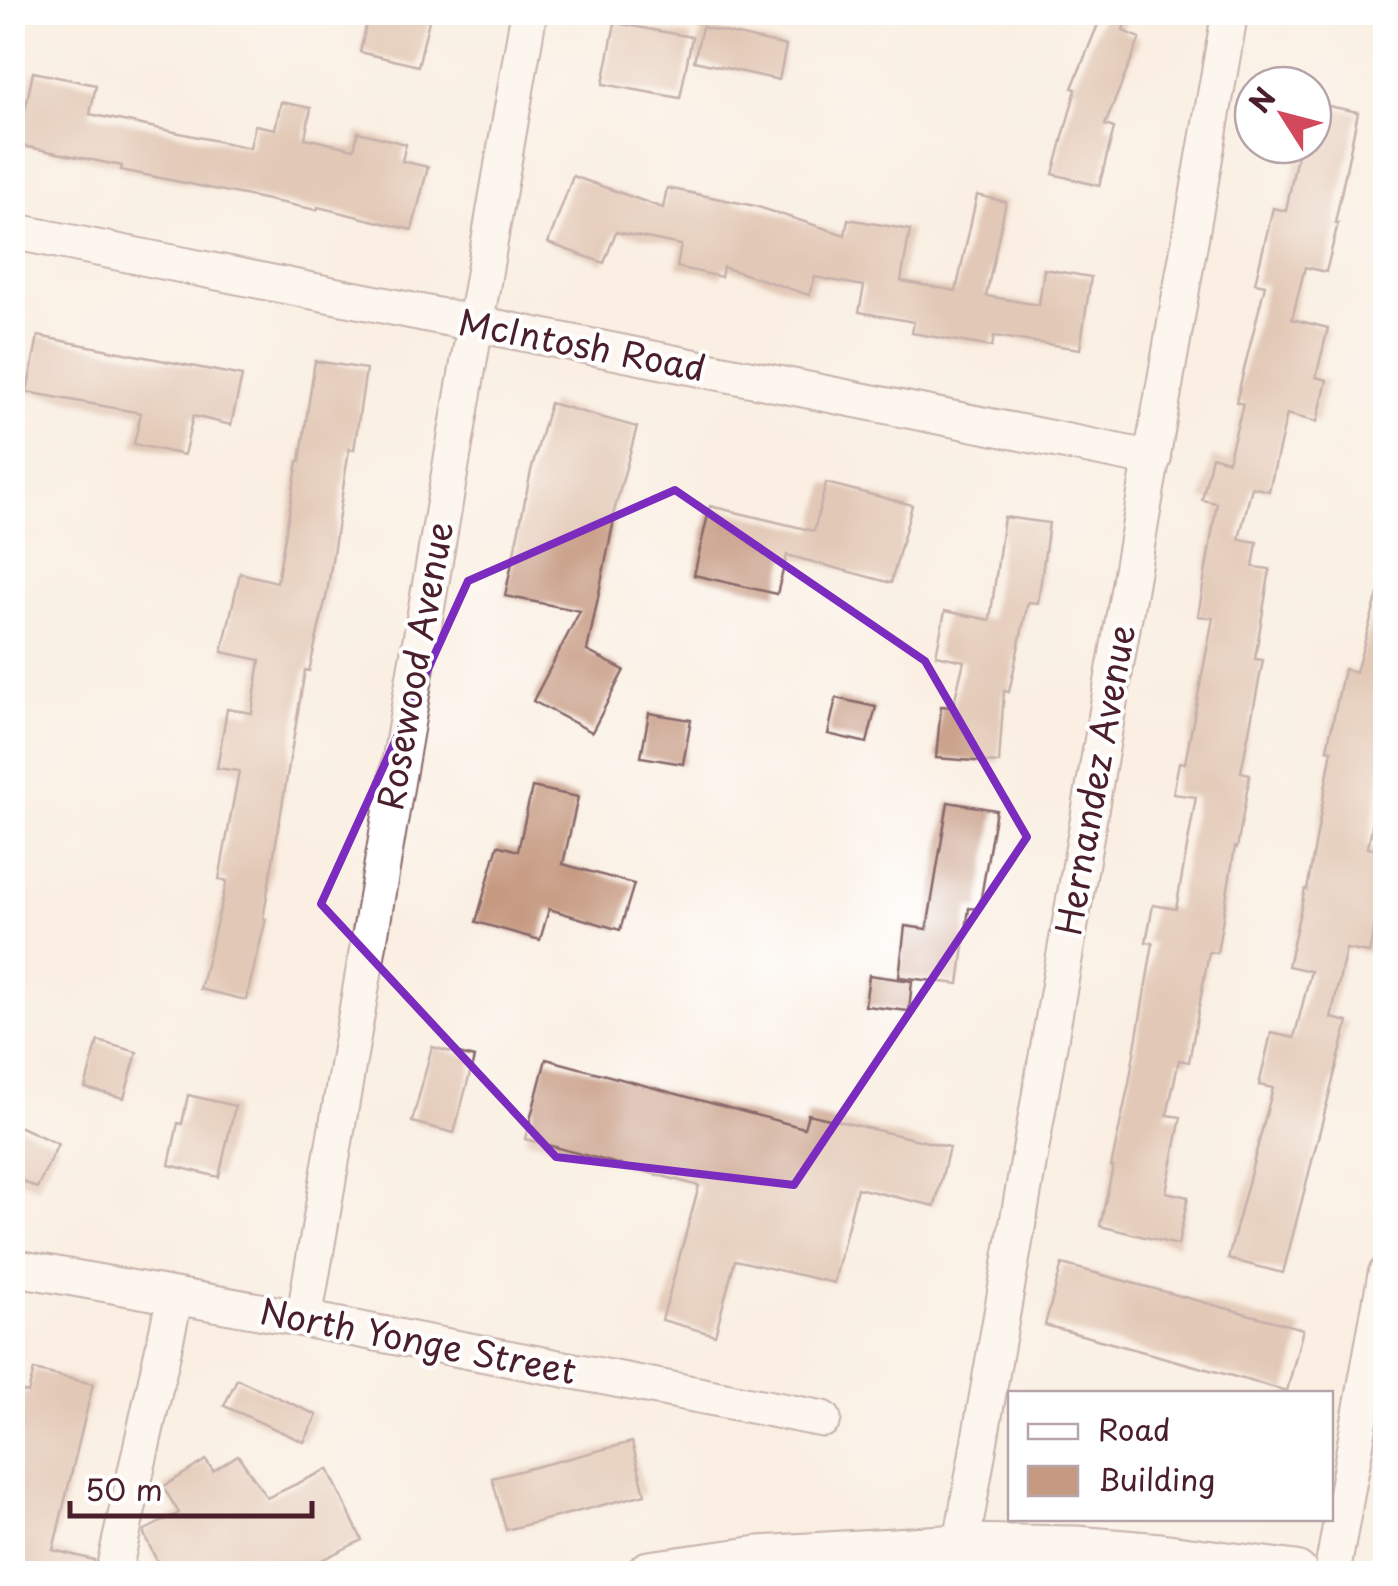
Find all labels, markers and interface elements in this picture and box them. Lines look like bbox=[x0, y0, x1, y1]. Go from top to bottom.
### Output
north arrow bbox=[1233, 65, 1333, 165]
text: N bbox=[1238, 78, 1285, 121]
street label: McIntosh Road bbox=[455, 294, 710, 393]
street label: Rosewood Avenue bbox=[362, 517, 465, 814]
street label: Hernandez Avenue bbox=[1040, 620, 1147, 939]
street label: North Yonge Street bbox=[256, 1283, 581, 1396]
legend bbox=[1008, 1391, 1333, 1521]
text: Road bbox=[1098, 1406, 1171, 1451]
scale bar bbox=[70, 1456, 312, 1518]
text: Building bbox=[1098, 1456, 1215, 1501]
text: 50 m bbox=[85, 1466, 163, 1511]

